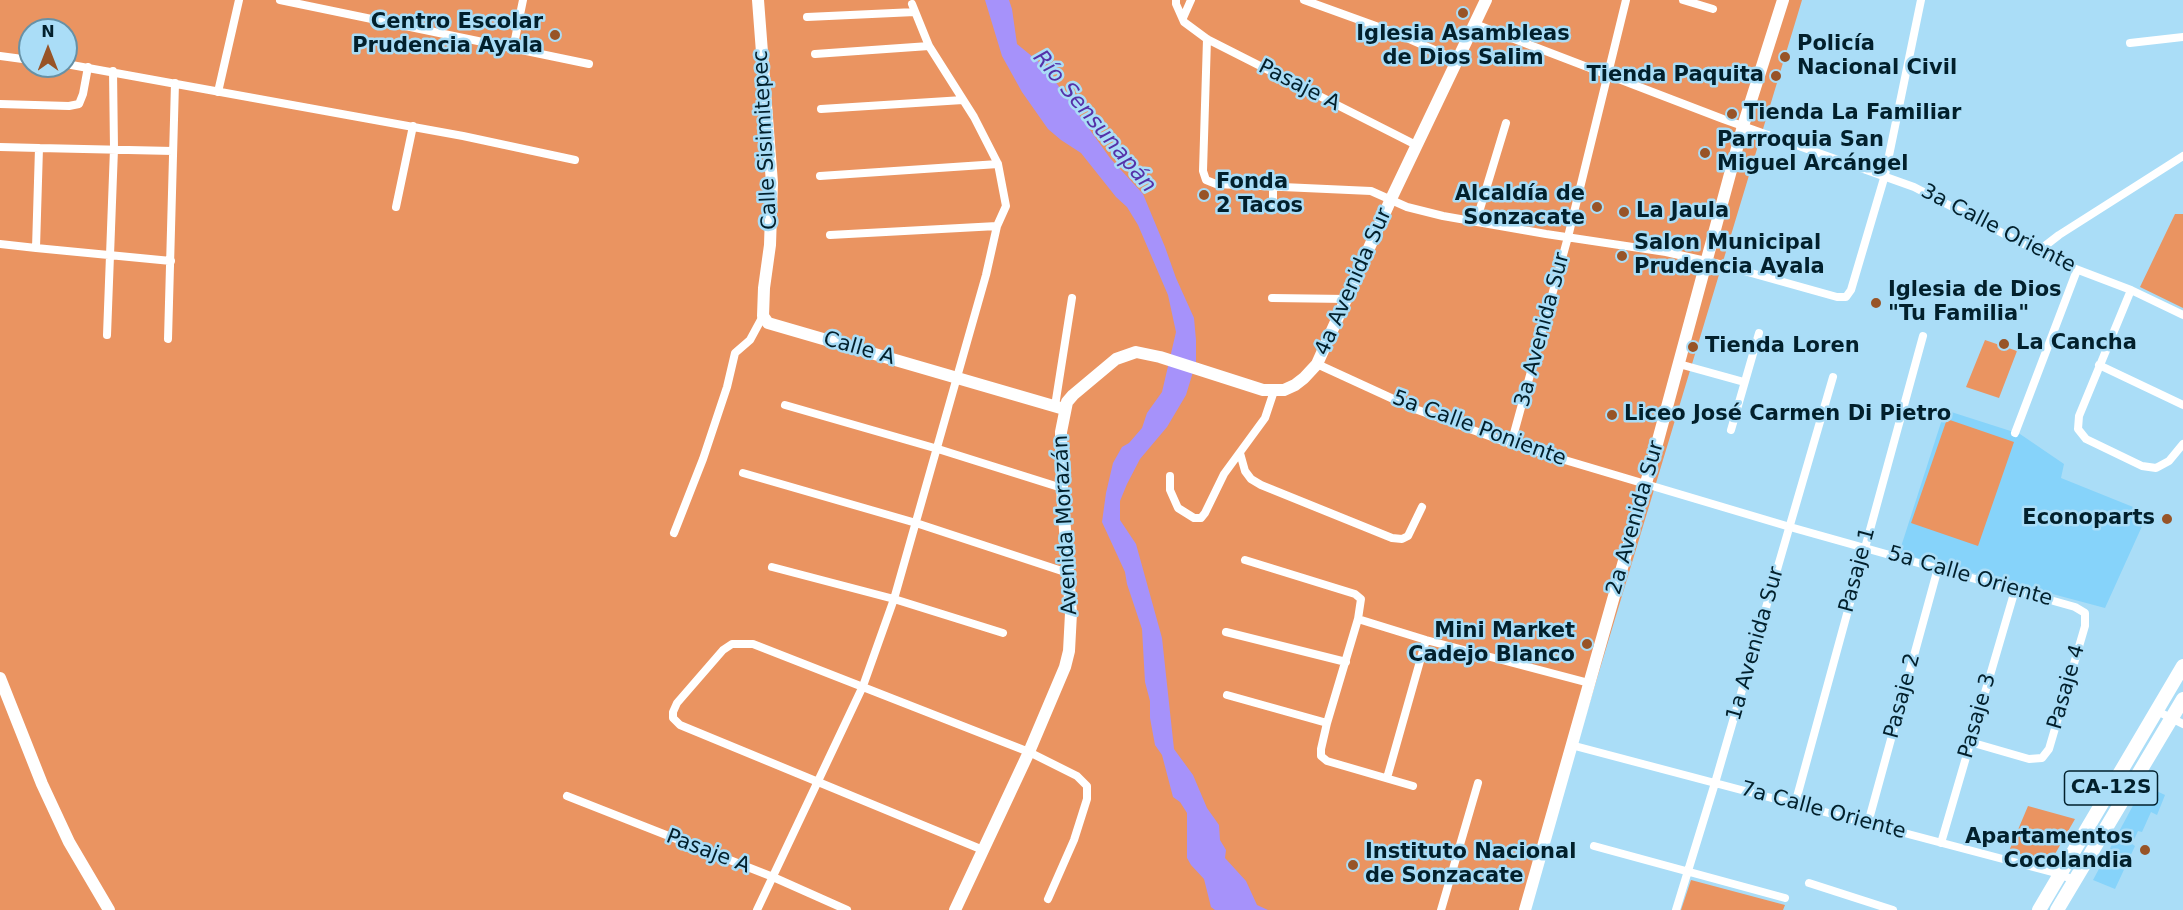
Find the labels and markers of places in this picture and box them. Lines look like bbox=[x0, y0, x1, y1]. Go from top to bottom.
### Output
marker: Iglesia Asambleas de Dios Salim bbox=[1456, 6, 1470, 20]
place label: Centro Escolar Prudencia Ayala bbox=[352, 10, 543, 60]
place label: Iglesia Asambleas de Dios Salim bbox=[1356, 22, 1570, 72]
marker: Centro Escolar Prudencia Ayala bbox=[548, 28, 562, 42]
place label: Policía Nacional Civil bbox=[1797, 32, 1957, 82]
marker: Policía Nacional Civil bbox=[1778, 50, 1792, 64]
place label: Tienda Paquita bbox=[1586, 63, 1764, 89]
marker: Tienda Paquita bbox=[1769, 69, 1783, 83]
place label: Tienda La Familiar bbox=[1744, 101, 1961, 127]
marker: Tienda La Familiar bbox=[1725, 107, 1739, 121]
place label: Parroquia San Miguel Arcángel bbox=[1717, 128, 1908, 178]
marker: Parroquia San Miguel Arcángel bbox=[1698, 146, 1712, 160]
place label: Fonda 2 Tacos bbox=[1216, 170, 1303, 220]
place label: Alcaldía de Sonzacate bbox=[1455, 182, 1585, 232]
marker: Fonda 2 Tacos bbox=[1197, 188, 1211, 202]
place label: La Jaula bbox=[1636, 199, 1729, 225]
marker: Alcaldía de Sonzacate bbox=[1590, 200, 1604, 214]
marker: La Jaula bbox=[1617, 205, 1631, 219]
place label: Salon Municipal Prudencia Ayala bbox=[1634, 231, 1825, 281]
marker: Salon Municipal Prudencia Ayala bbox=[1615, 249, 1629, 263]
place label: Iglesia de Dios "Tu Familia" bbox=[1888, 278, 2062, 328]
marker: Iglesia de Dios "Tu Familia" bbox=[1869, 296, 1883, 310]
place label: La Cancha bbox=[2016, 331, 2137, 357]
place label: Tienda Loren bbox=[1705, 334, 1860, 360]
marker: La Cancha bbox=[1997, 337, 2011, 351]
marker: Tienda Loren bbox=[1686, 340, 1700, 354]
place label: Liceo José Carmen Di Pietro bbox=[1624, 402, 1951, 428]
marker: Liceo José Carmen Di Pietro bbox=[1605, 408, 1619, 422]
place label: Econoparts bbox=[2022, 506, 2155, 532]
marker: Econoparts bbox=[2160, 512, 2174, 526]
place label: Mini Market Cadejo Blanco bbox=[1408, 619, 1575, 669]
marker: Mini Market Cadejo Blanco bbox=[1580, 637, 1594, 651]
place label: Apartamentos Cocolandia bbox=[1965, 825, 2133, 875]
place label: Instituto Nacional de Sonzacate bbox=[1365, 840, 1576, 890]
marker: Apartamentos Cocolandia bbox=[2138, 843, 2152, 857]
marker: Instituto Nacional de Sonzacate bbox=[1346, 858, 1360, 872]

